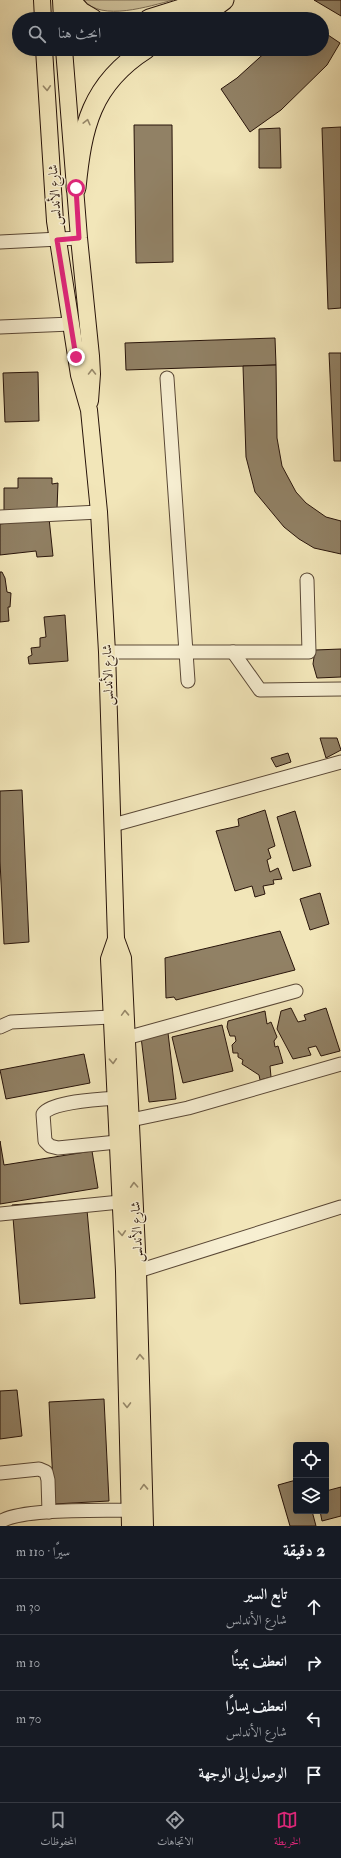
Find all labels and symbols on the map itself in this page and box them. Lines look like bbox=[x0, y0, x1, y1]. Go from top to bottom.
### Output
one-way arrow bbox=[42, 85, 51, 91]
one-way arrow bbox=[82, 119, 91, 126]
street label: شارع الأندلس bbox=[44, 164, 68, 226]
route start bbox=[67, 179, 85, 197]
route end bbox=[67, 348, 85, 366]
one-way arrow bbox=[88, 369, 96, 375]
street label: شارع الأندلس bbox=[98, 644, 120, 706]
one-way arrow bbox=[121, 1010, 129, 1016]
one-way arrow bbox=[109, 1058, 117, 1064]
one-way arrow bbox=[129, 1182, 138, 1188]
street label: شارع الأندلس bbox=[126, 1201, 150, 1263]
one-way arrow bbox=[118, 1230, 126, 1236]
one-way arrow bbox=[136, 1354, 144, 1360]
one-way arrow bbox=[123, 1402, 131, 1408]
one-way arrow bbox=[140, 1484, 148, 1490]

